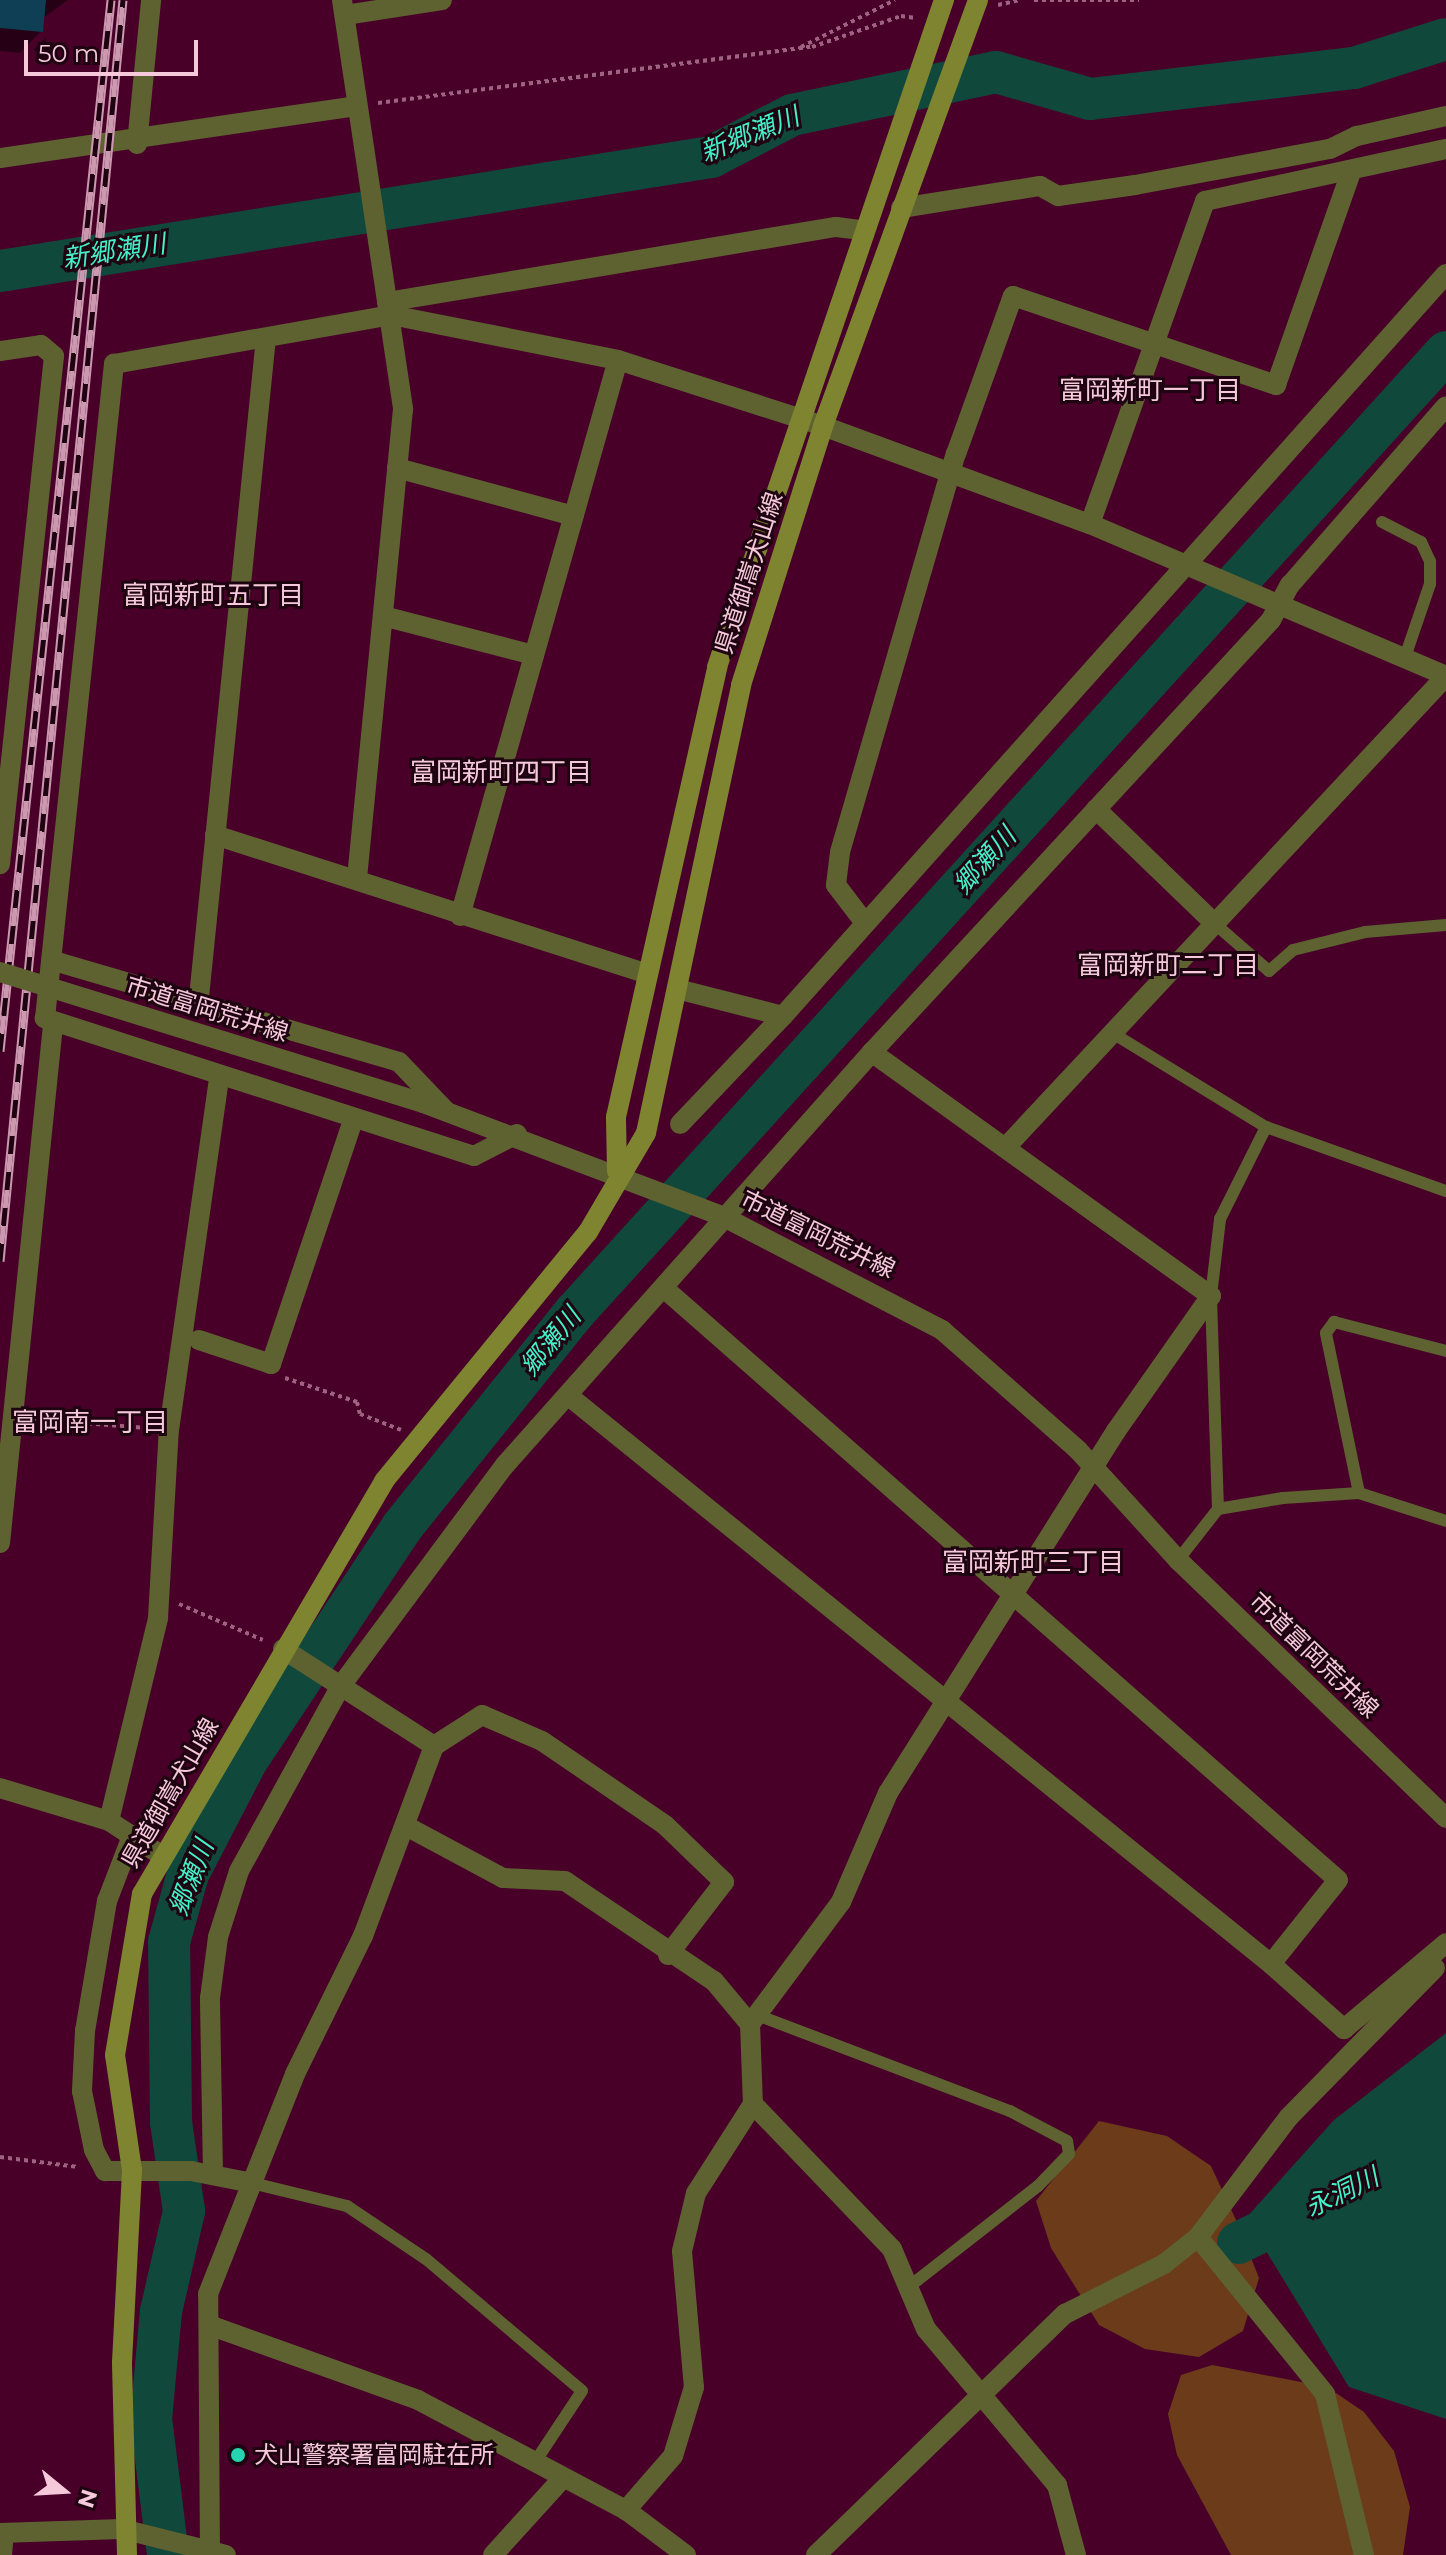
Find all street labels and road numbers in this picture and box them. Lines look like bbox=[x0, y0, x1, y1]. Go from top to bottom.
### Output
street label: 県道御嵩犬山線 bbox=[709, 489, 789, 657]
street label: 市道富岡荒井線 bbox=[122, 971, 292, 1047]
street label: 市道富岡荒井線 bbox=[736, 1184, 900, 1284]
street label: 市道富岡荒井線 bbox=[1244, 1586, 1384, 1724]
street label: 県道御嵩犬山線 bbox=[116, 1713, 224, 1873]

